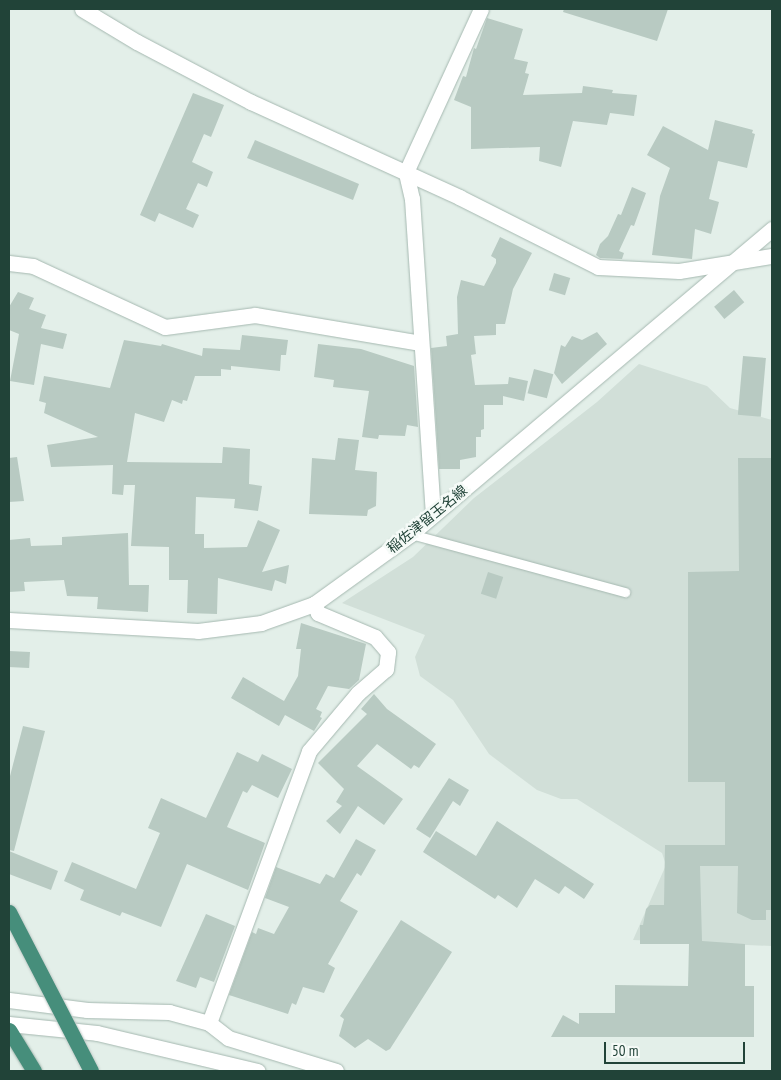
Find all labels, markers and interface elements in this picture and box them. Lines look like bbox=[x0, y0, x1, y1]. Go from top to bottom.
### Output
street label: 稲佐津留玉名線 bbox=[384, 482, 470, 556]
scale bar bbox=[606, 1032, 747, 1064]
text: 50 m bbox=[612, 1041, 638, 1060]

